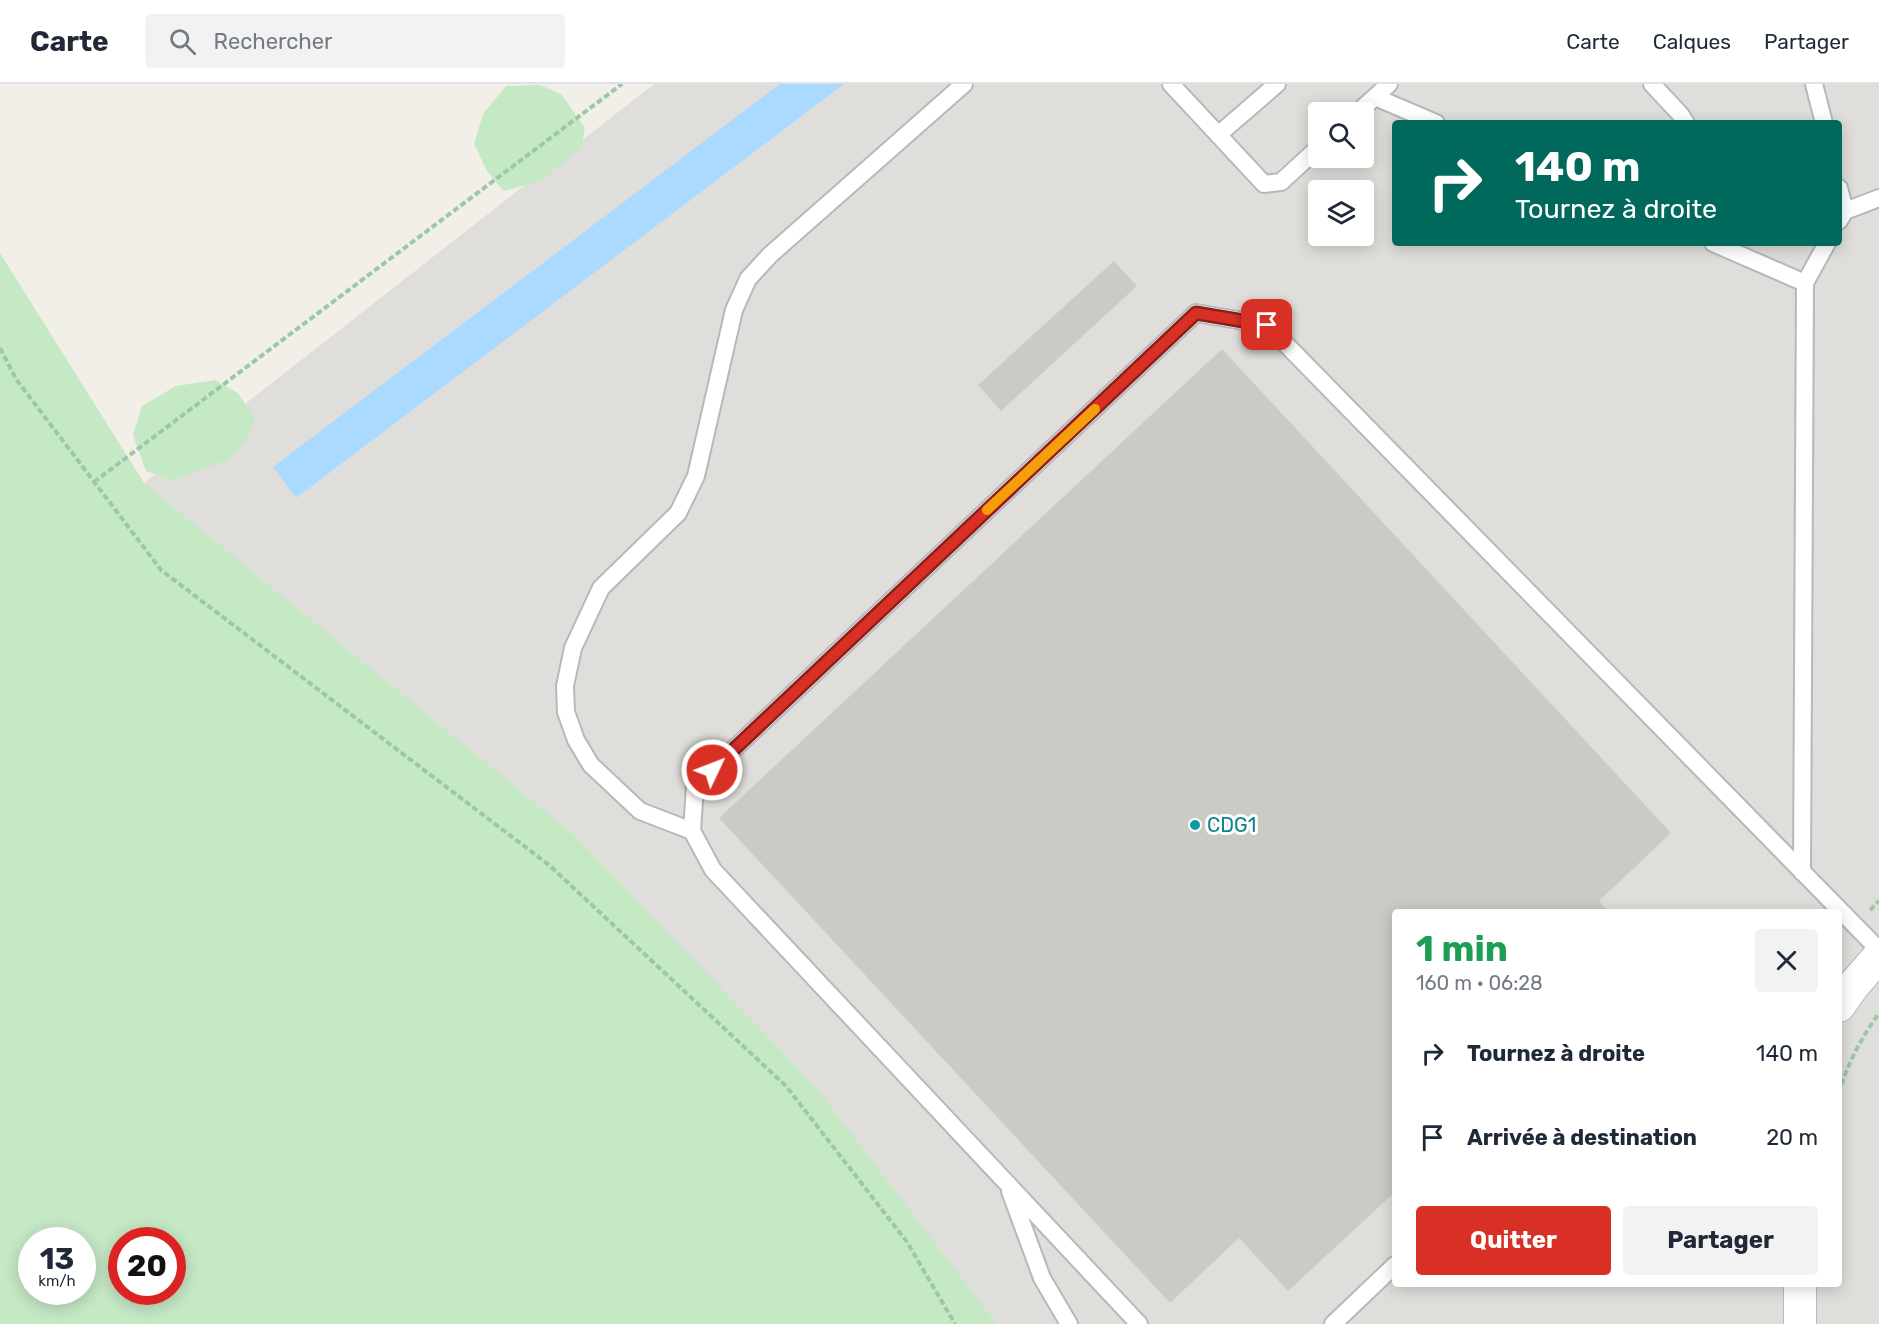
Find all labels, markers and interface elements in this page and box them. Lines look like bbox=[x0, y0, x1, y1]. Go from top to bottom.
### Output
search box bbox=[145, 14, 565, 68]
text: Carte bbox=[30, 25, 109, 58]
icon: search bbox=[166, 25, 199, 58]
text: Rechercher bbox=[214, 28, 332, 55]
text: Carte bbox=[1566, 29, 1620, 54]
text: Calques bbox=[1653, 29, 1731, 54]
text: Partager bbox=[1764, 29, 1849, 54]
map controls bbox=[1308, 102, 1374, 246]
button: search bbox=[1308, 102, 1374, 168]
text: 140 m bbox=[1515, 142, 1641, 192]
icon: right bbox=[1416, 144, 1494, 222]
button: layers bbox=[1308, 180, 1374, 246]
text: Tournez à droite bbox=[1515, 193, 1717, 225]
pin bbox=[1241, 299, 1292, 350]
icon: arrive bbox=[1250, 308, 1283, 341]
position arrow bbox=[680, 738, 744, 802]
place label: CDG1 bbox=[1207, 813, 1256, 837]
marker: CDG1 bbox=[1188, 818, 1202, 832]
text: 1 min bbox=[1416, 927, 1508, 970]
button: close bbox=[1755, 929, 1818, 992]
text: 160 m · 06:28 bbox=[1416, 971, 1543, 995]
icon: right bbox=[1416, 1037, 1449, 1070]
text: Tournez à droite bbox=[1467, 1040, 1645, 1067]
text: 140 m bbox=[1756, 1040, 1818, 1067]
icon: arrive bbox=[1416, 1121, 1449, 1154]
text: Arrivée à destination bbox=[1467, 1124, 1697, 1151]
text: 20 m bbox=[1766, 1124, 1818, 1151]
button: Quitter bbox=[1416, 1206, 1611, 1275]
button: Partager bbox=[1623, 1206, 1818, 1275]
speed limit sign: 20 bbox=[108, 1227, 186, 1305]
text: 13 bbox=[40, 1241, 74, 1277]
text: km/h bbox=[38, 1272, 76, 1290]

